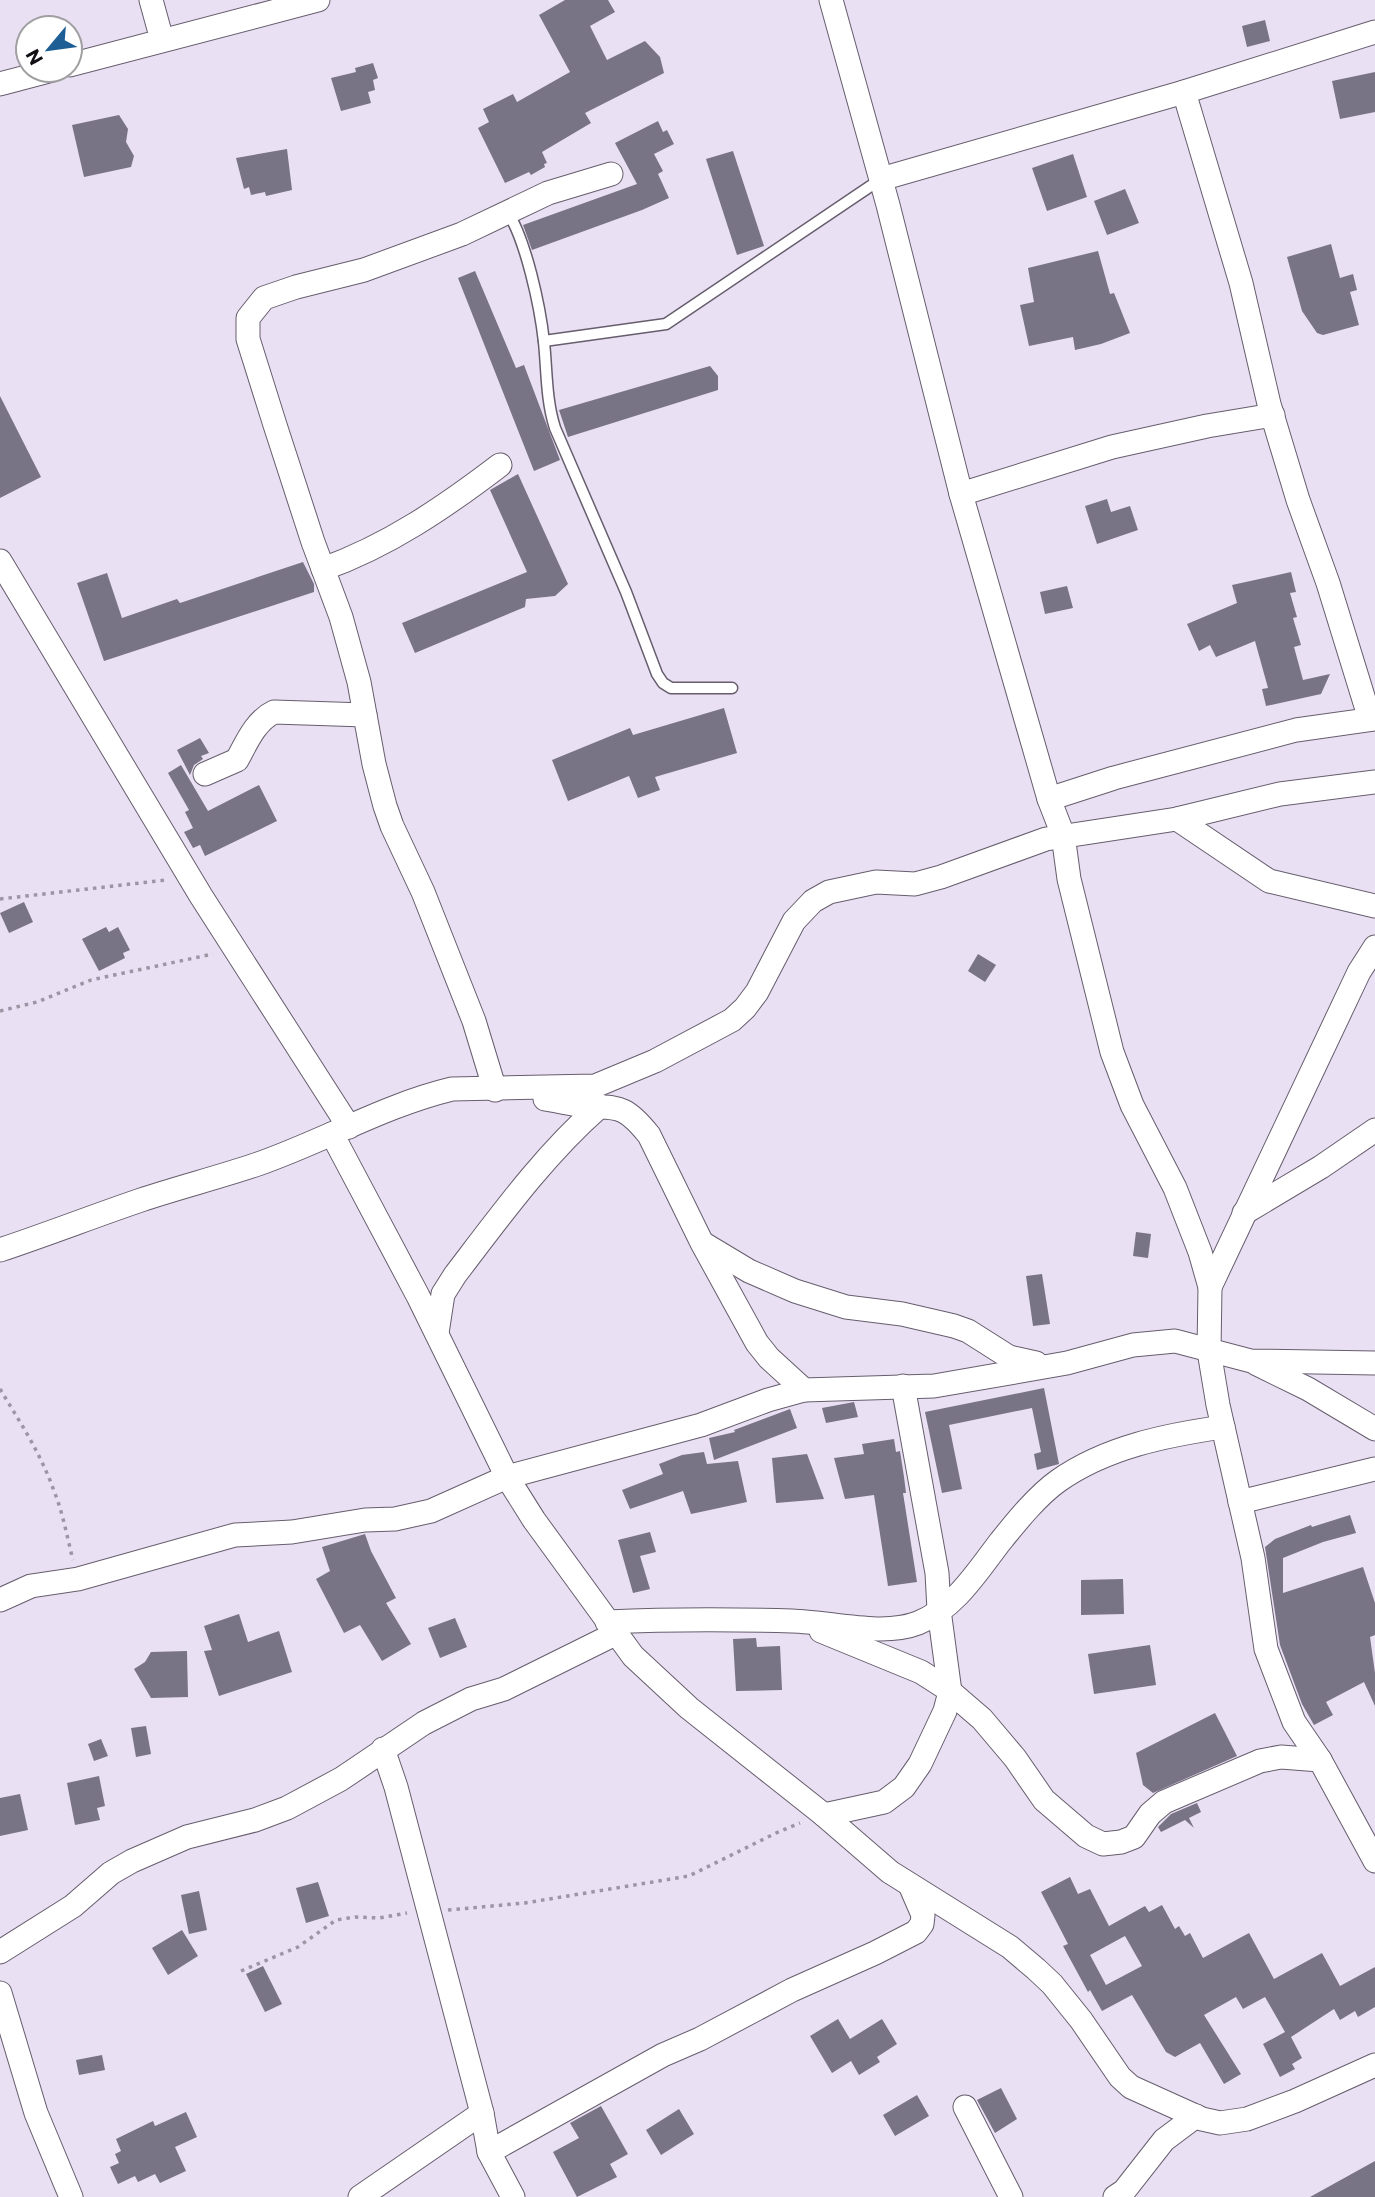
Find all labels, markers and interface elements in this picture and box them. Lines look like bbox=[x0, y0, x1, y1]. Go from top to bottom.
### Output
north arrow bbox=[14, 14, 84, 84]
text: N bbox=[20, 46, 47, 69]

